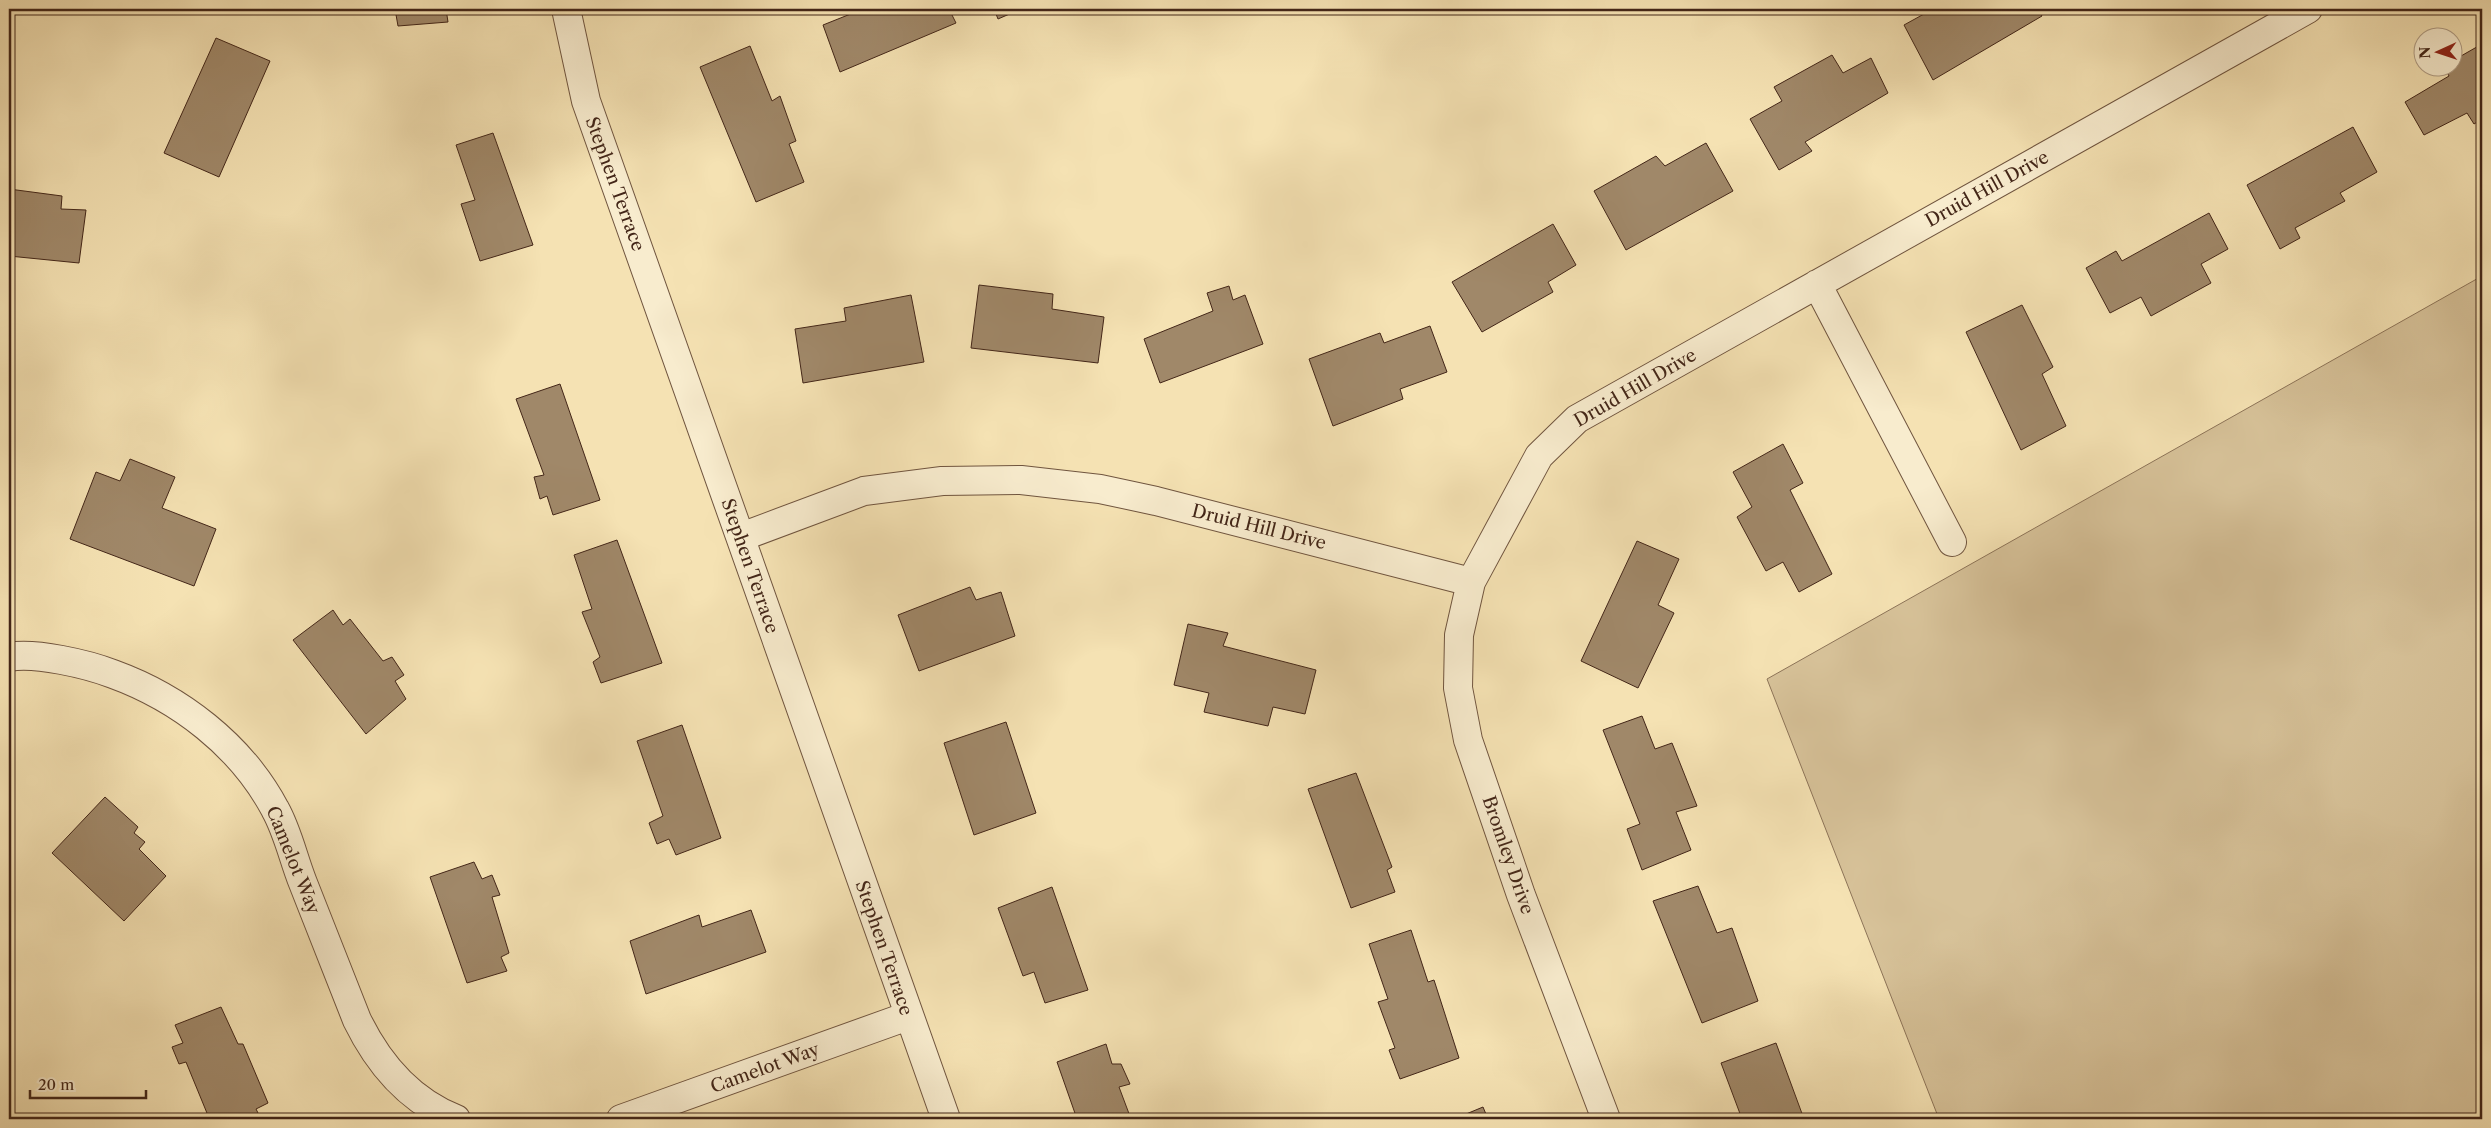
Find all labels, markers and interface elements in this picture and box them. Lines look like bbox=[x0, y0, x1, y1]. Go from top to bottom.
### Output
north arrow bbox=[2414, 28, 2464, 78]
text: N bbox=[2416, 46, 2434, 59]
street label: Stephen Terrace bbox=[581, 114, 649, 254]
street label: Druid Hill Drive bbox=[1921, 146, 2053, 232]
street label: Druid Hill Drive bbox=[1570, 344, 1700, 432]
street label: Stephen Terrace bbox=[717, 496, 783, 636]
street label: Druid Hill Drive bbox=[1190, 500, 1328, 554]
street label: Bromley Drive bbox=[1477, 793, 1539, 917]
street label: Camelot Way bbox=[261, 803, 325, 918]
street label: Stephen Terrace bbox=[851, 878, 917, 1018]
street label: Camelot Way bbox=[708, 1038, 823, 1098]
scale bar bbox=[30, 1068, 146, 1100]
text: 20 m bbox=[38, 1075, 74, 1094]

